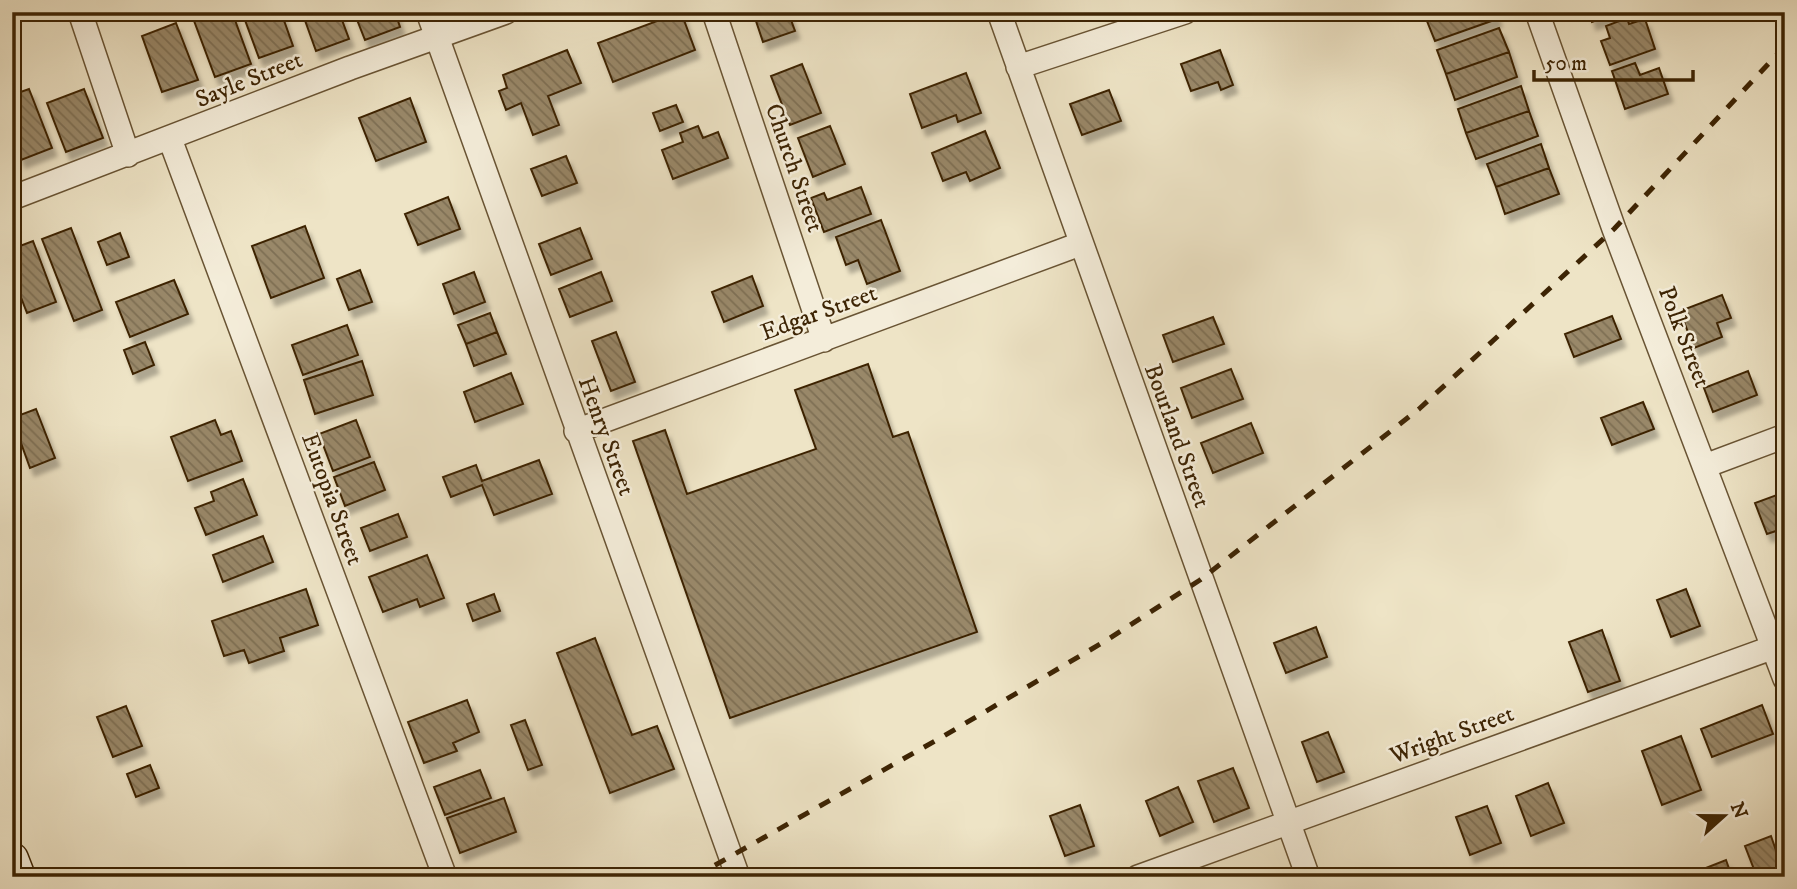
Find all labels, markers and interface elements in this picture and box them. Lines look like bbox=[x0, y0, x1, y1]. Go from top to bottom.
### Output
scale bar bbox=[1534, 38, 1694, 82]
street label: Sayle Street bbox=[191, 45, 307, 115]
text: 50 m bbox=[1545, 51, 1587, 77]
street label: Church Street bbox=[758, 100, 830, 236]
street label: Edgar Street bbox=[757, 278, 882, 348]
street label: Polk Street bbox=[1651, 282, 1717, 392]
street label: Bourland Street bbox=[1137, 360, 1217, 512]
street label: Henry Street bbox=[571, 372, 641, 500]
street label: Eutopia Street bbox=[294, 429, 370, 569]
street label: Wright Street bbox=[1385, 699, 1518, 772]
north arrow bbox=[1688, 780, 1758, 850]
text: N bbox=[1725, 799, 1752, 822]

